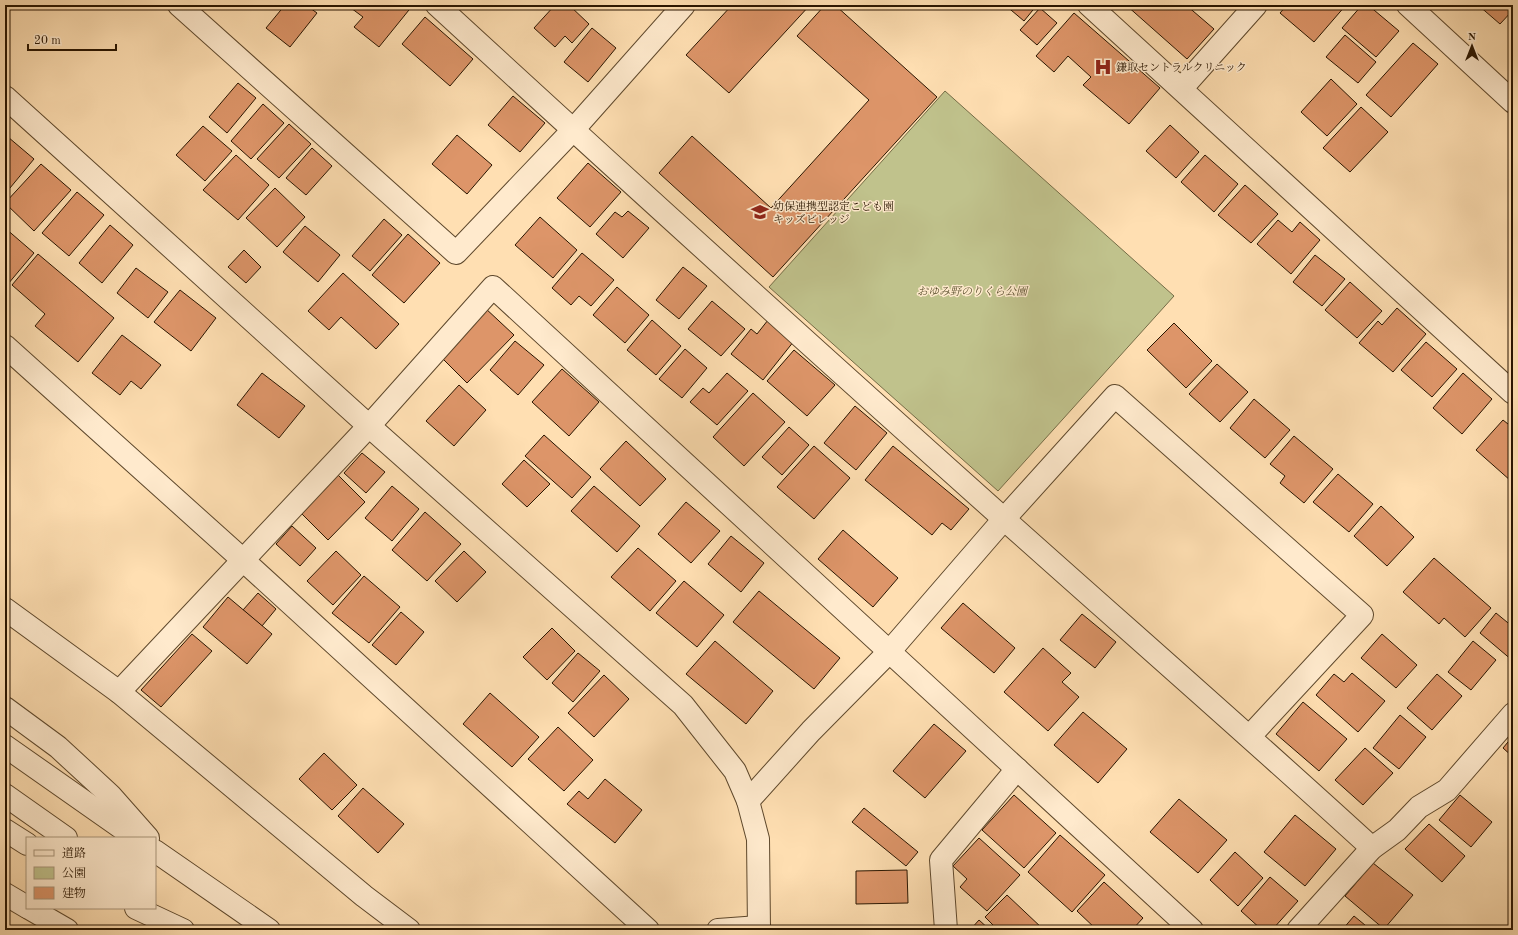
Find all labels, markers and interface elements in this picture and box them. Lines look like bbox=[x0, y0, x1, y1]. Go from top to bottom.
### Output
scale bar bbox=[28, 26, 116, 52]
north arrow bbox=[1452, 26, 1492, 66]
text: N bbox=[1468, 32, 1477, 43]
text: 20 m bbox=[34, 35, 61, 47]
hospital icon: 鎌取セントラルクリニック bbox=[1093, 57, 1113, 77]
place label: 鎌取セントラルクリニック bbox=[1116, 61, 1247, 74]
place label: 幼保連携型認定こども園 キッズビレッジ bbox=[773, 200, 894, 226]
school or university icon: 幼保連携型認定こども園 キッズビレッジ bbox=[750, 202, 770, 222]
park label: おゆみ野のりくら公園 bbox=[917, 285, 1029, 298]
legend bbox=[26, 837, 156, 909]
text: 道路 bbox=[62, 846, 86, 860]
text: 公園 bbox=[62, 867, 86, 880]
text: 建物 bbox=[62, 886, 86, 900]

